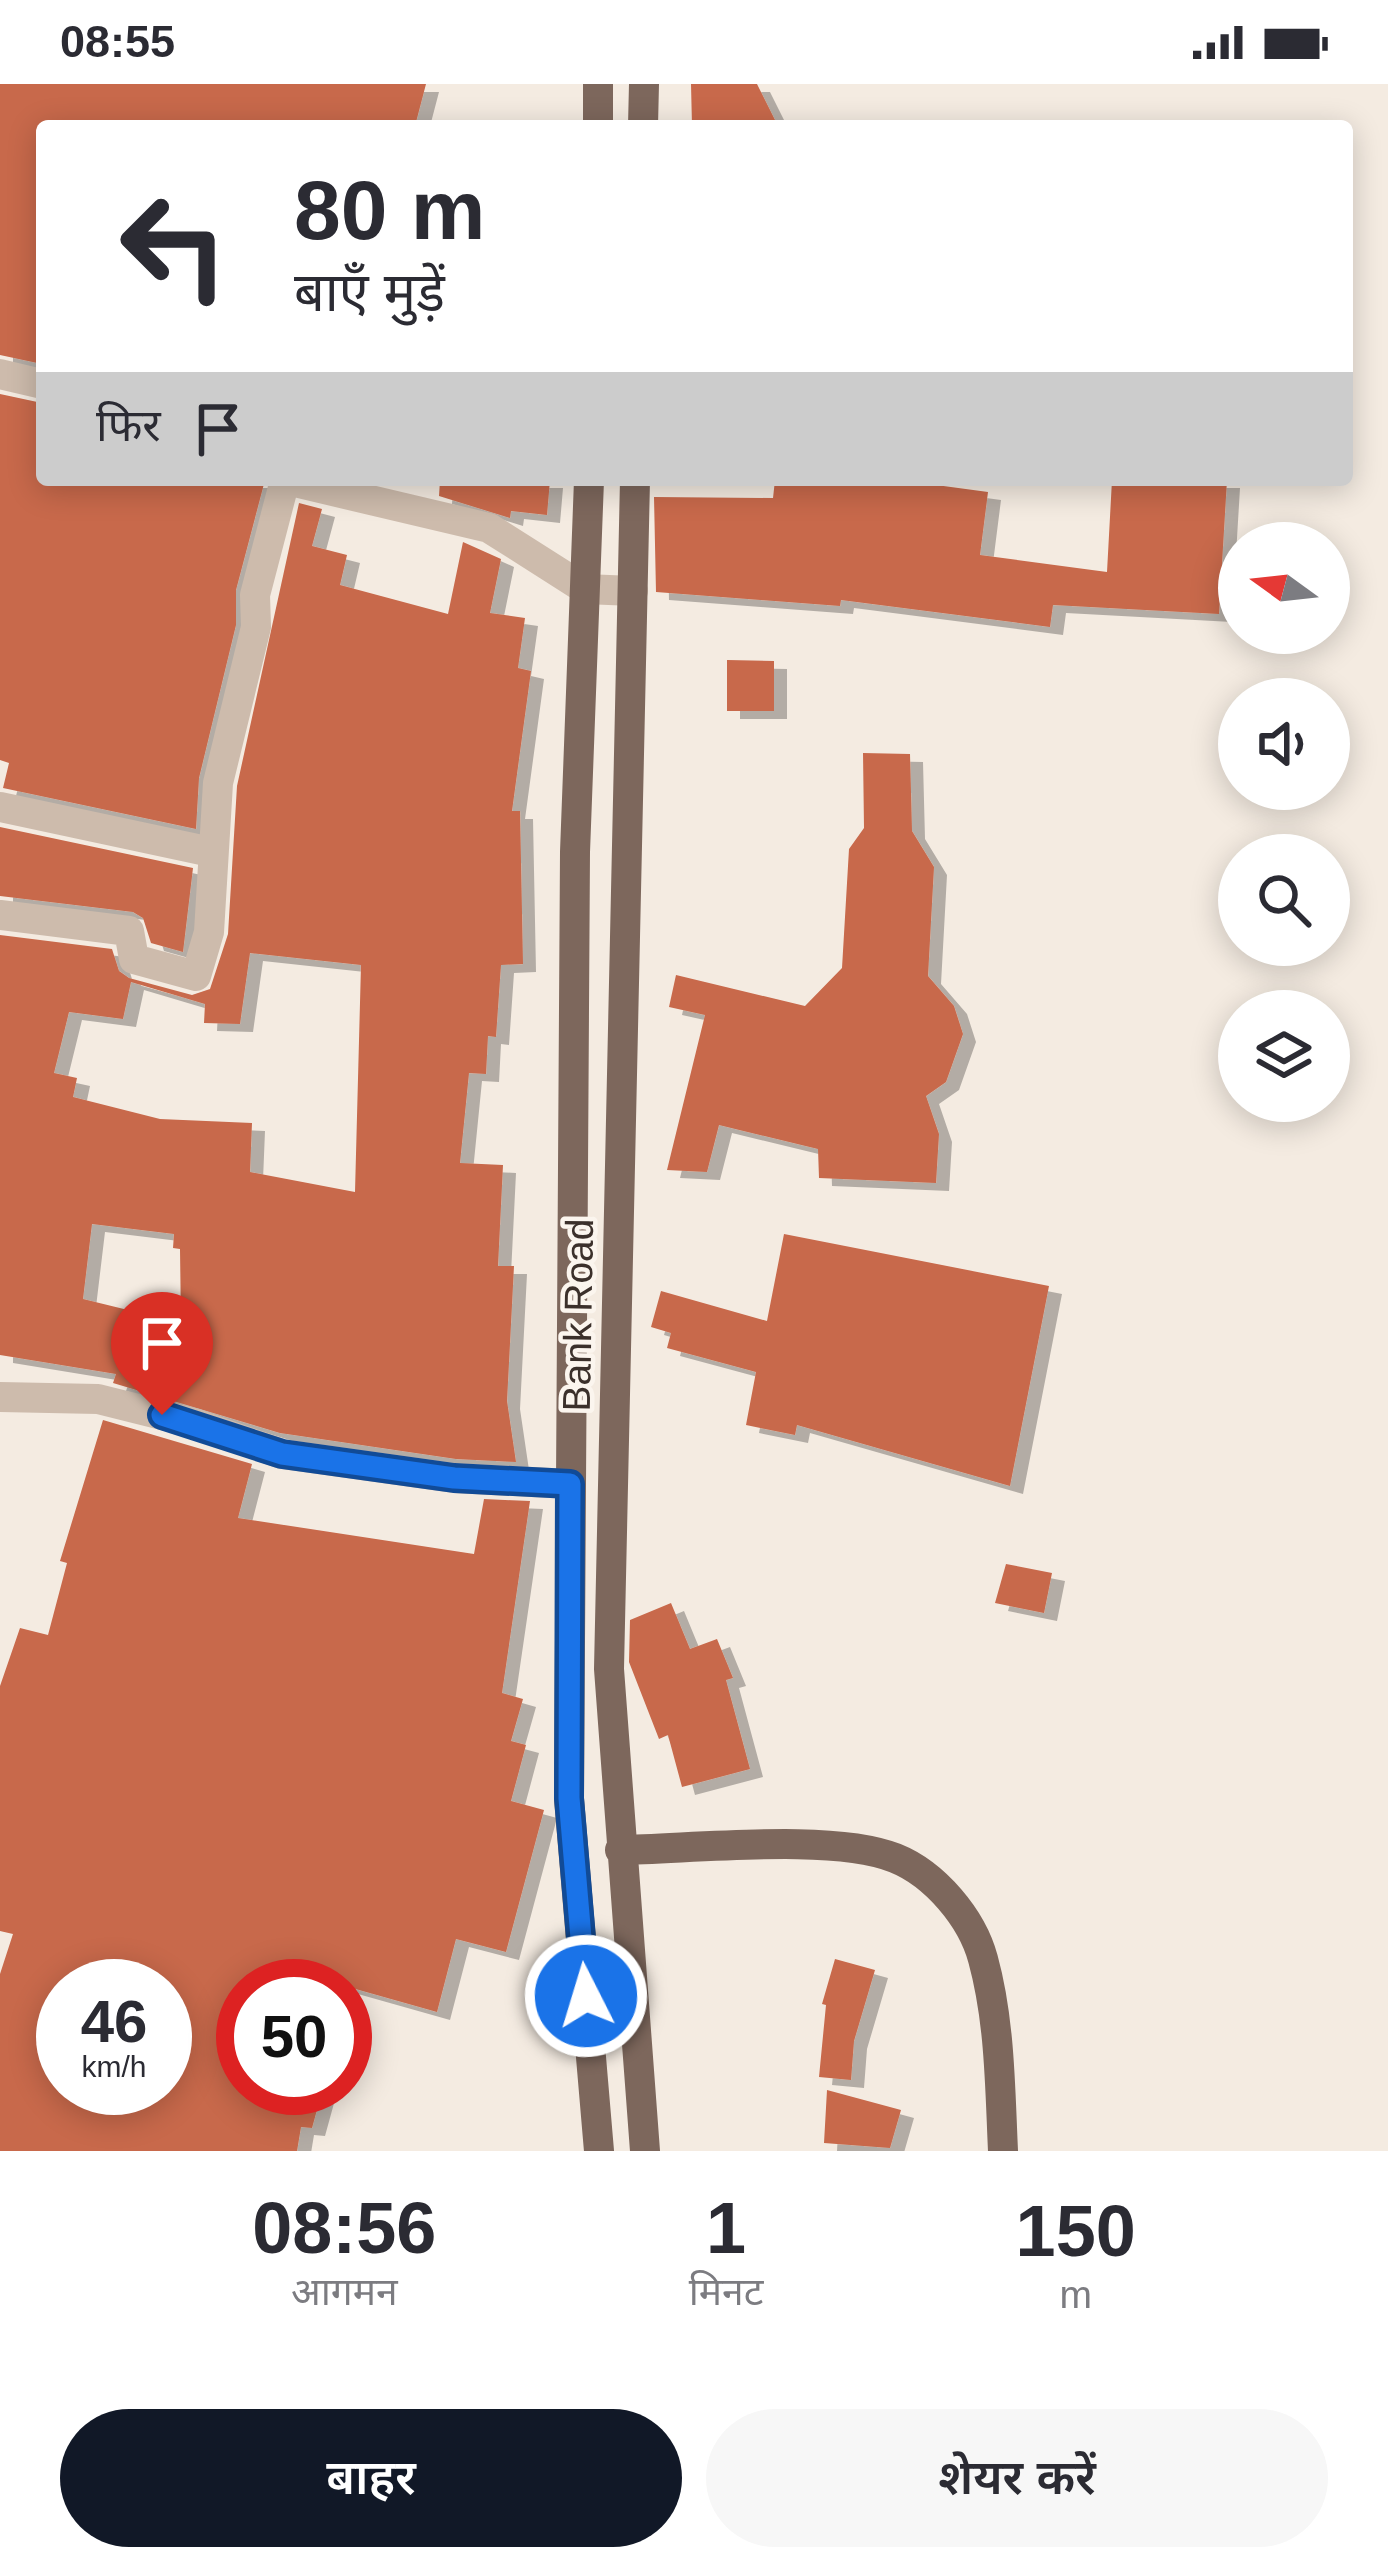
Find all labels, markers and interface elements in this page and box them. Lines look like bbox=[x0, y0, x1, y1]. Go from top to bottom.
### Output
text: 08:55 bbox=[60, 16, 175, 67]
text: 80 m bbox=[294, 163, 485, 257]
icon: left bbox=[96, 168, 252, 324]
text: बाएँ मुड़ें bbox=[294, 262, 445, 322]
icon: arrive bbox=[185, 396, 251, 462]
text: फिर bbox=[96, 400, 161, 451]
north arrow bbox=[1218, 522, 1350, 654]
map controls bbox=[1218, 522, 1350, 1122]
button: sound bbox=[1218, 678, 1350, 810]
button: search bbox=[1218, 834, 1350, 966]
button: layers bbox=[1218, 990, 1350, 1122]
street label: Bank Road bbox=[555, 1218, 601, 1412]
pin bbox=[111, 1292, 213, 1415]
icon: arrive bbox=[129, 1310, 195, 1376]
position arrow bbox=[523, 1933, 649, 2059]
speed limit sign: 50 bbox=[216, 1959, 372, 2115]
text: 46 bbox=[81, 1988, 147, 2055]
text: km/h bbox=[81, 2050, 147, 2083]
text: 08:56 bbox=[252, 2188, 436, 2268]
text: 1 bbox=[706, 2188, 746, 2268]
text: 150 bbox=[1016, 2191, 1136, 2271]
text: आगमन bbox=[291, 2270, 398, 2313]
text: मिनट bbox=[689, 2270, 763, 2313]
text: m bbox=[1059, 2273, 1092, 2316]
button: बाहर bbox=[60, 2409, 682, 2547]
button: शेयर करें bbox=[706, 2409, 1328, 2547]

